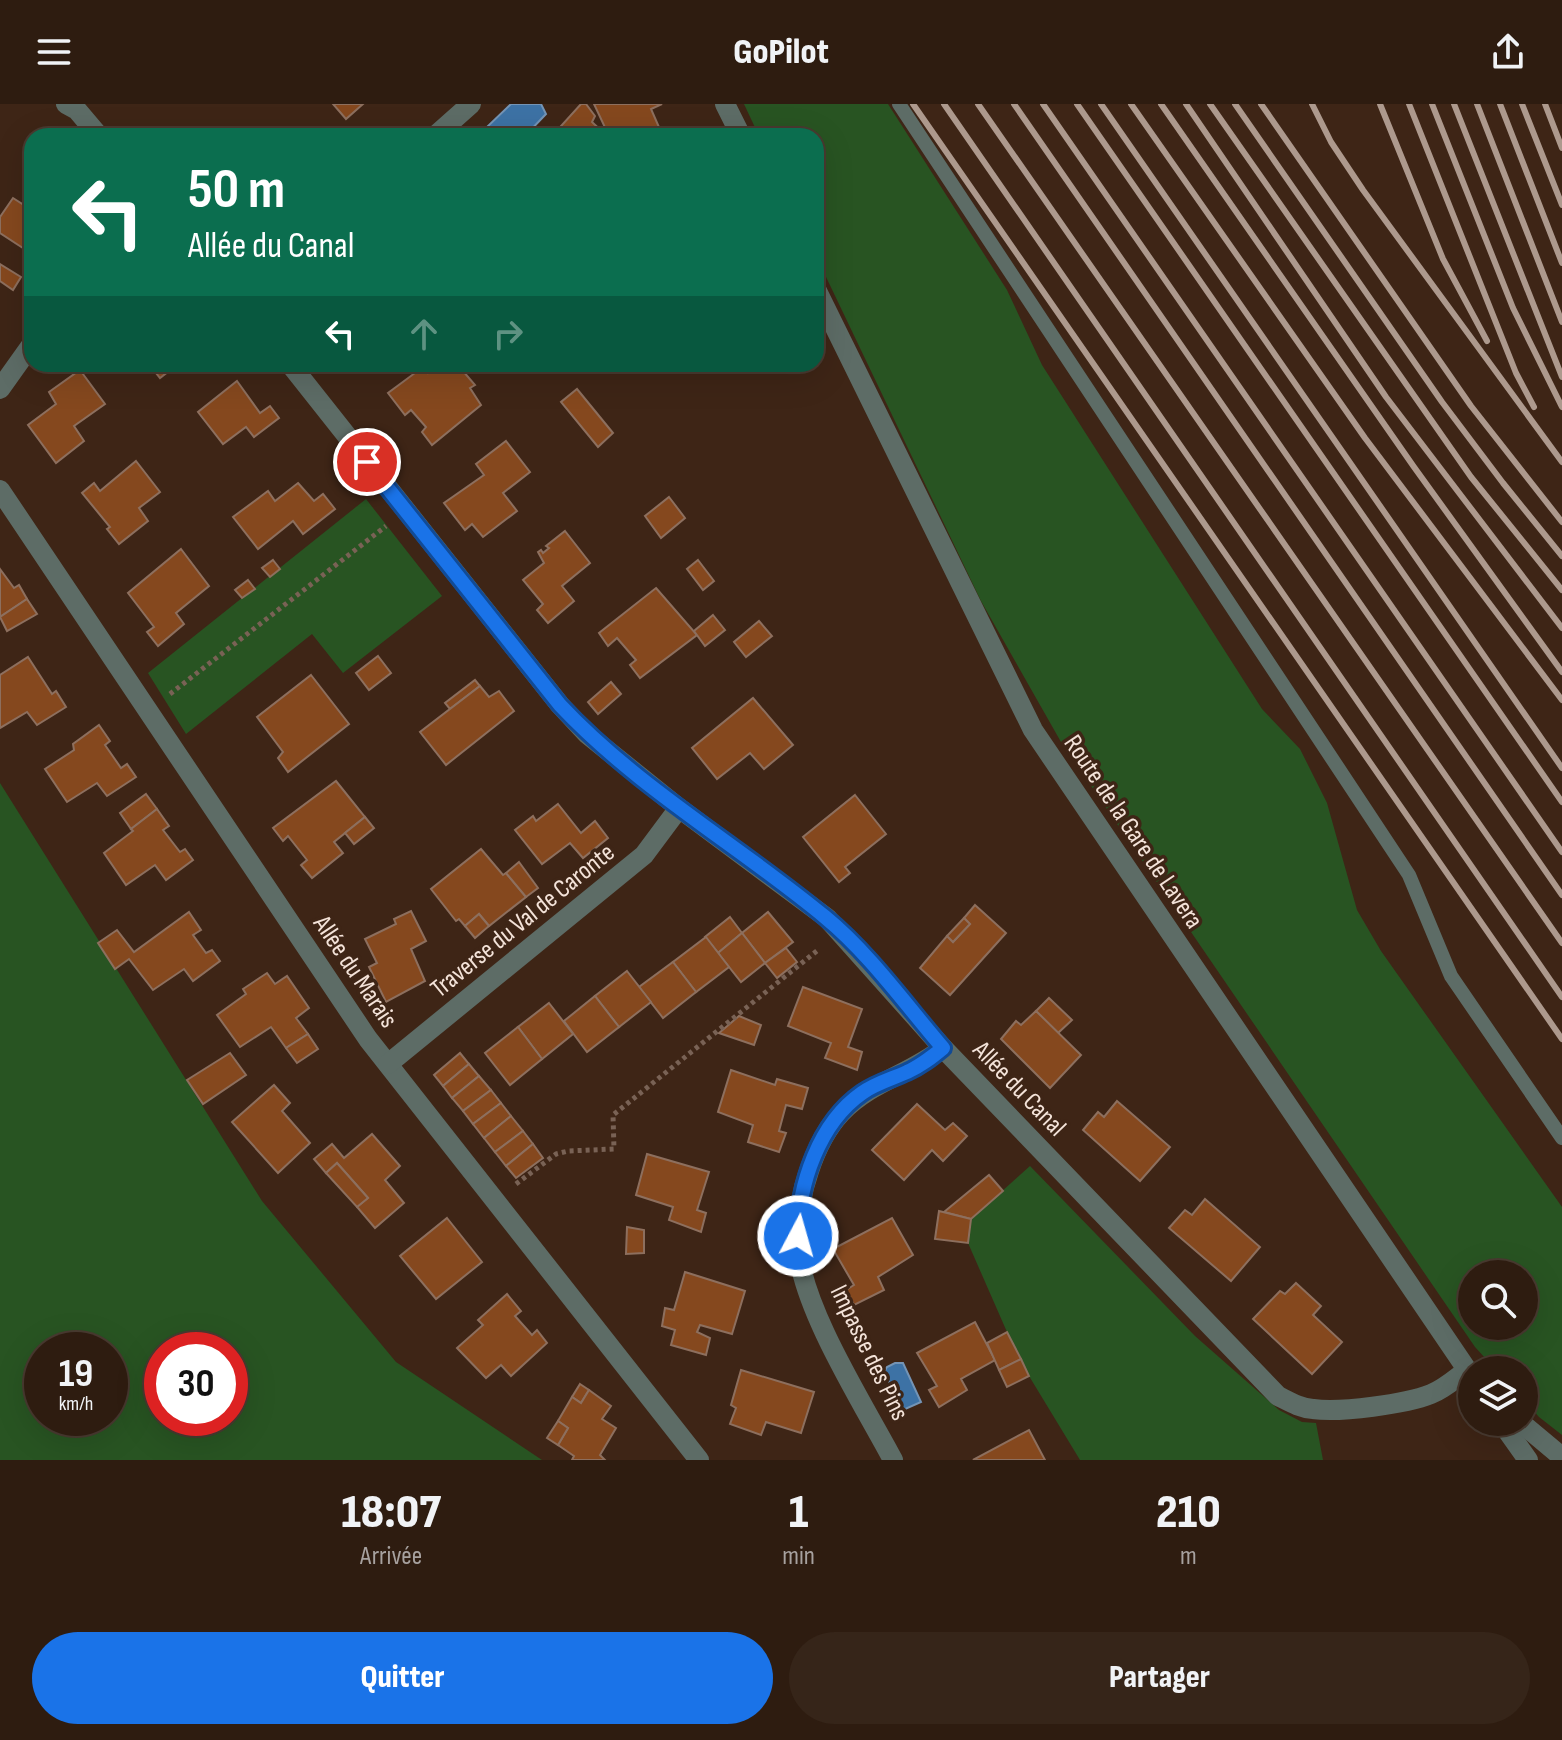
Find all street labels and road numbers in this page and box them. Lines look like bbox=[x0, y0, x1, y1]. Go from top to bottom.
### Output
street label: Route de la Gare de Lavera bbox=[1057, 729, 1209, 935]
street label: Traverse du Val de Caronte bbox=[425, 837, 621, 1005]
street label: Allée du Marais bbox=[306, 909, 404, 1034]
street label: Allée du Canal bbox=[965, 1034, 1072, 1143]
street label: Impasse des Pins bbox=[823, 1280, 915, 1426]

